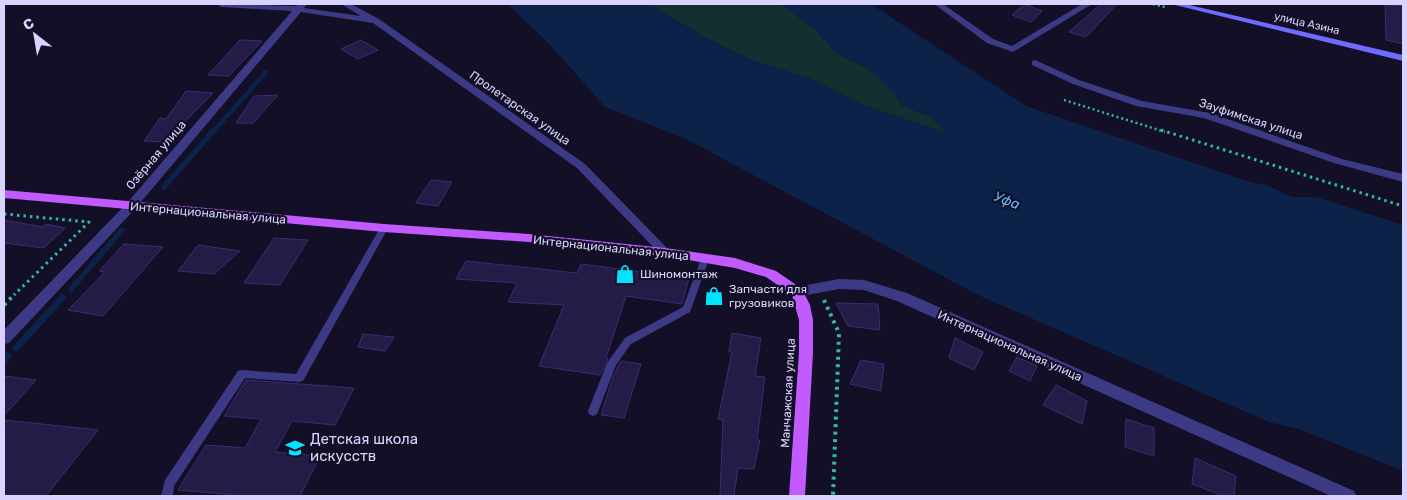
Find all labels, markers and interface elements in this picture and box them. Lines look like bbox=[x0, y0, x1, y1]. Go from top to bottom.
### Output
north arrow bbox=[10, 10, 60, 60]
street label: улица Азина bbox=[1273, 10, 1341, 37]
text: С bbox=[20, 14, 37, 34]
street label: Пролетарская улица bbox=[467, 68, 573, 148]
street label: Зауфимская улица bbox=[1197, 96, 1305, 142]
street label: Озёрная улица bbox=[123, 118, 189, 192]
water label: Уфа bbox=[991, 188, 1022, 213]
street label: Интернациональная улица bbox=[129, 199, 287, 227]
street label: Интернациональная улица bbox=[532, 233, 690, 263]
shop icon: Шиномонтаж bbox=[614, 263, 636, 285]
place label: Шиномонтаж bbox=[640, 267, 718, 281]
place label: Запчасти для грузовиков bbox=[729, 282, 807, 310]
shop icon: Запчасти для грузовиков bbox=[703, 285, 725, 307]
street label: Интернациональная улица bbox=[936, 308, 1084, 384]
street label: Манчажская улица bbox=[778, 338, 798, 448]
place label: Детская школа искусств bbox=[310, 430, 418, 465]
school or university icon: Детская школа искусств bbox=[284, 437, 306, 459]

